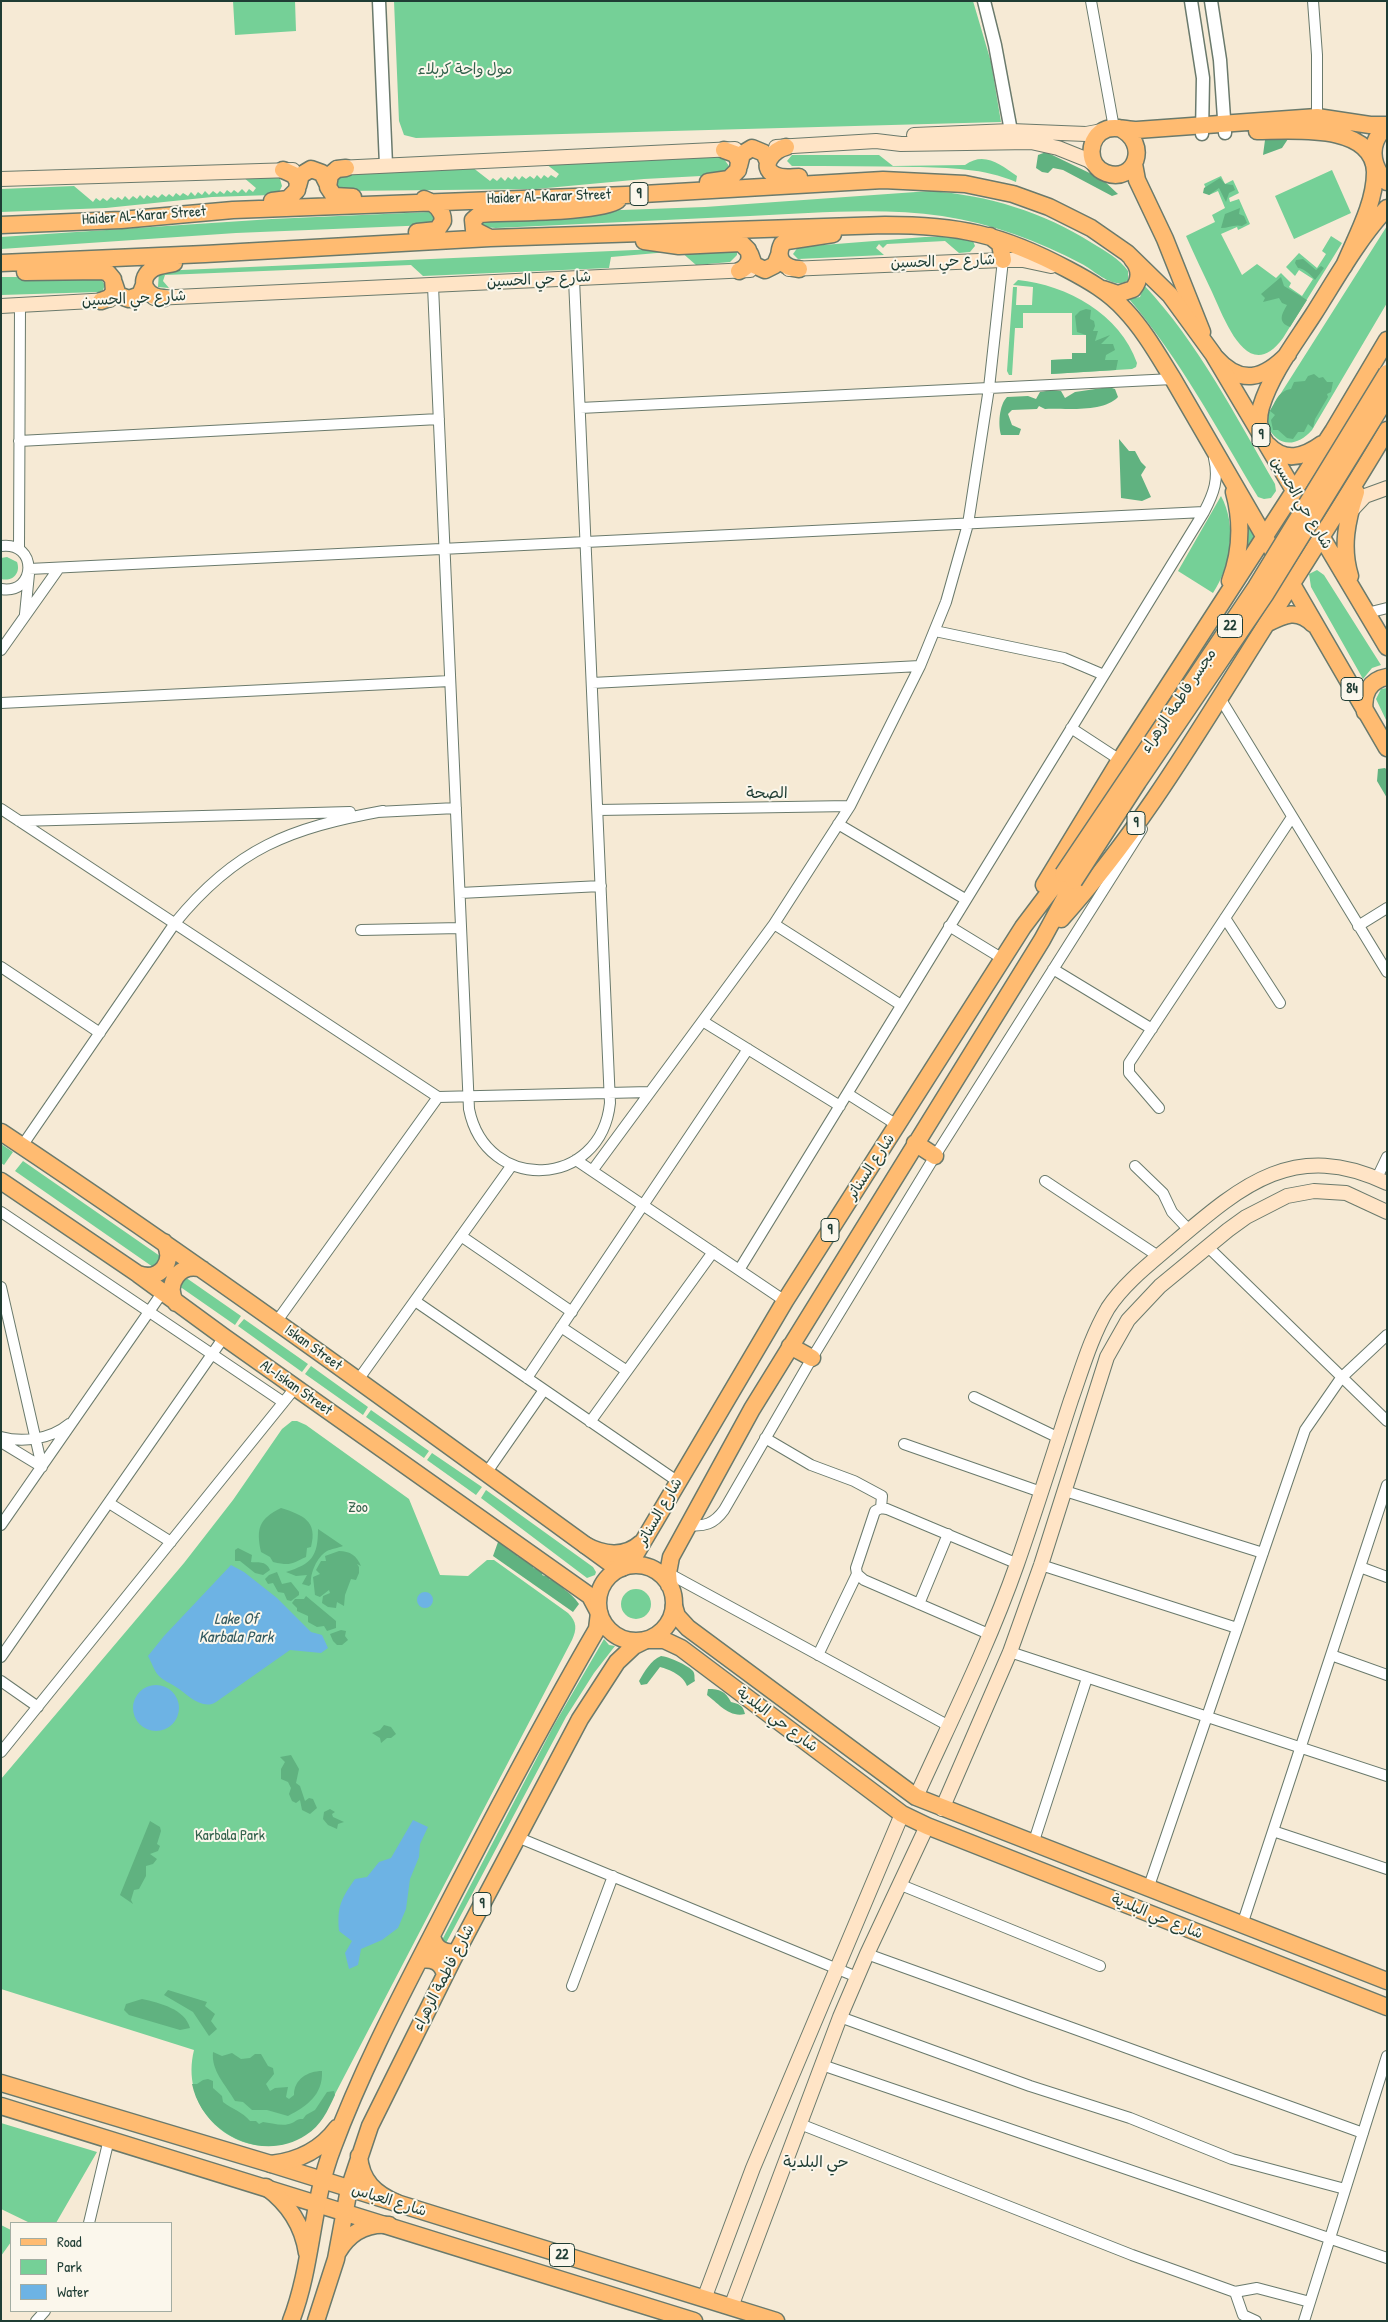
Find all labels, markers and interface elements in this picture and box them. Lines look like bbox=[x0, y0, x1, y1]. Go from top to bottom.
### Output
park label: مول واحة كربلاء bbox=[418, 61, 512, 79]
road number: 9 bbox=[630, 182, 648, 205]
street label: Haider Al-Karar Street bbox=[487, 186, 611, 208]
street label: Haider Al-Karar Street bbox=[81, 203, 207, 229]
street label: شارع حي الحسين bbox=[890, 251, 996, 273]
street label: شارع حي الحسين bbox=[486, 268, 592, 292]
street label: شارع حي الحسين bbox=[81, 287, 187, 311]
road number: 9 bbox=[1252, 424, 1270, 446]
street label: شارع حي الحسين bbox=[1266, 454, 1336, 552]
road number: 22 bbox=[1218, 614, 1242, 638]
street label: مجسر فاطمة الزهراء bbox=[1137, 645, 1221, 757]
road number: 84 bbox=[1341, 678, 1363, 701]
district label: الصحة bbox=[746, 784, 788, 804]
road number: 9 bbox=[1127, 811, 1145, 834]
street label: شارع السناتر bbox=[843, 1131, 899, 1203]
road number: 9 bbox=[821, 1218, 839, 1242]
street label: Iskan Street bbox=[281, 1321, 345, 1375]
street label: Al-Iskan Street bbox=[256, 1357, 336, 1419]
street label: شارع السناتر bbox=[633, 1475, 687, 1549]
park label: Zoo bbox=[348, 1499, 368, 1517]
water label: Lake Of Karbala Park bbox=[199, 1610, 273, 1648]
street label: شارع حي البلدية bbox=[733, 1684, 821, 1756]
park label: Karbala Park bbox=[195, 1827, 265, 1845]
street label: شارع حي البلدية bbox=[1109, 1890, 1205, 1944]
road number: 9 bbox=[473, 1892, 491, 1916]
street label: شارع فاطمة الزهراء bbox=[409, 1922, 479, 2034]
district label: حي البلدية bbox=[783, 2153, 849, 2173]
street label: شارع العباس bbox=[349, 2181, 429, 2221]
legend bbox=[10, 2222, 172, 2312]
text: Road bbox=[57, 2231, 82, 2252]
road number: 22 bbox=[550, 2244, 574, 2266]
text: Park bbox=[57, 2256, 82, 2277]
text: Water bbox=[57, 2281, 89, 2302]

